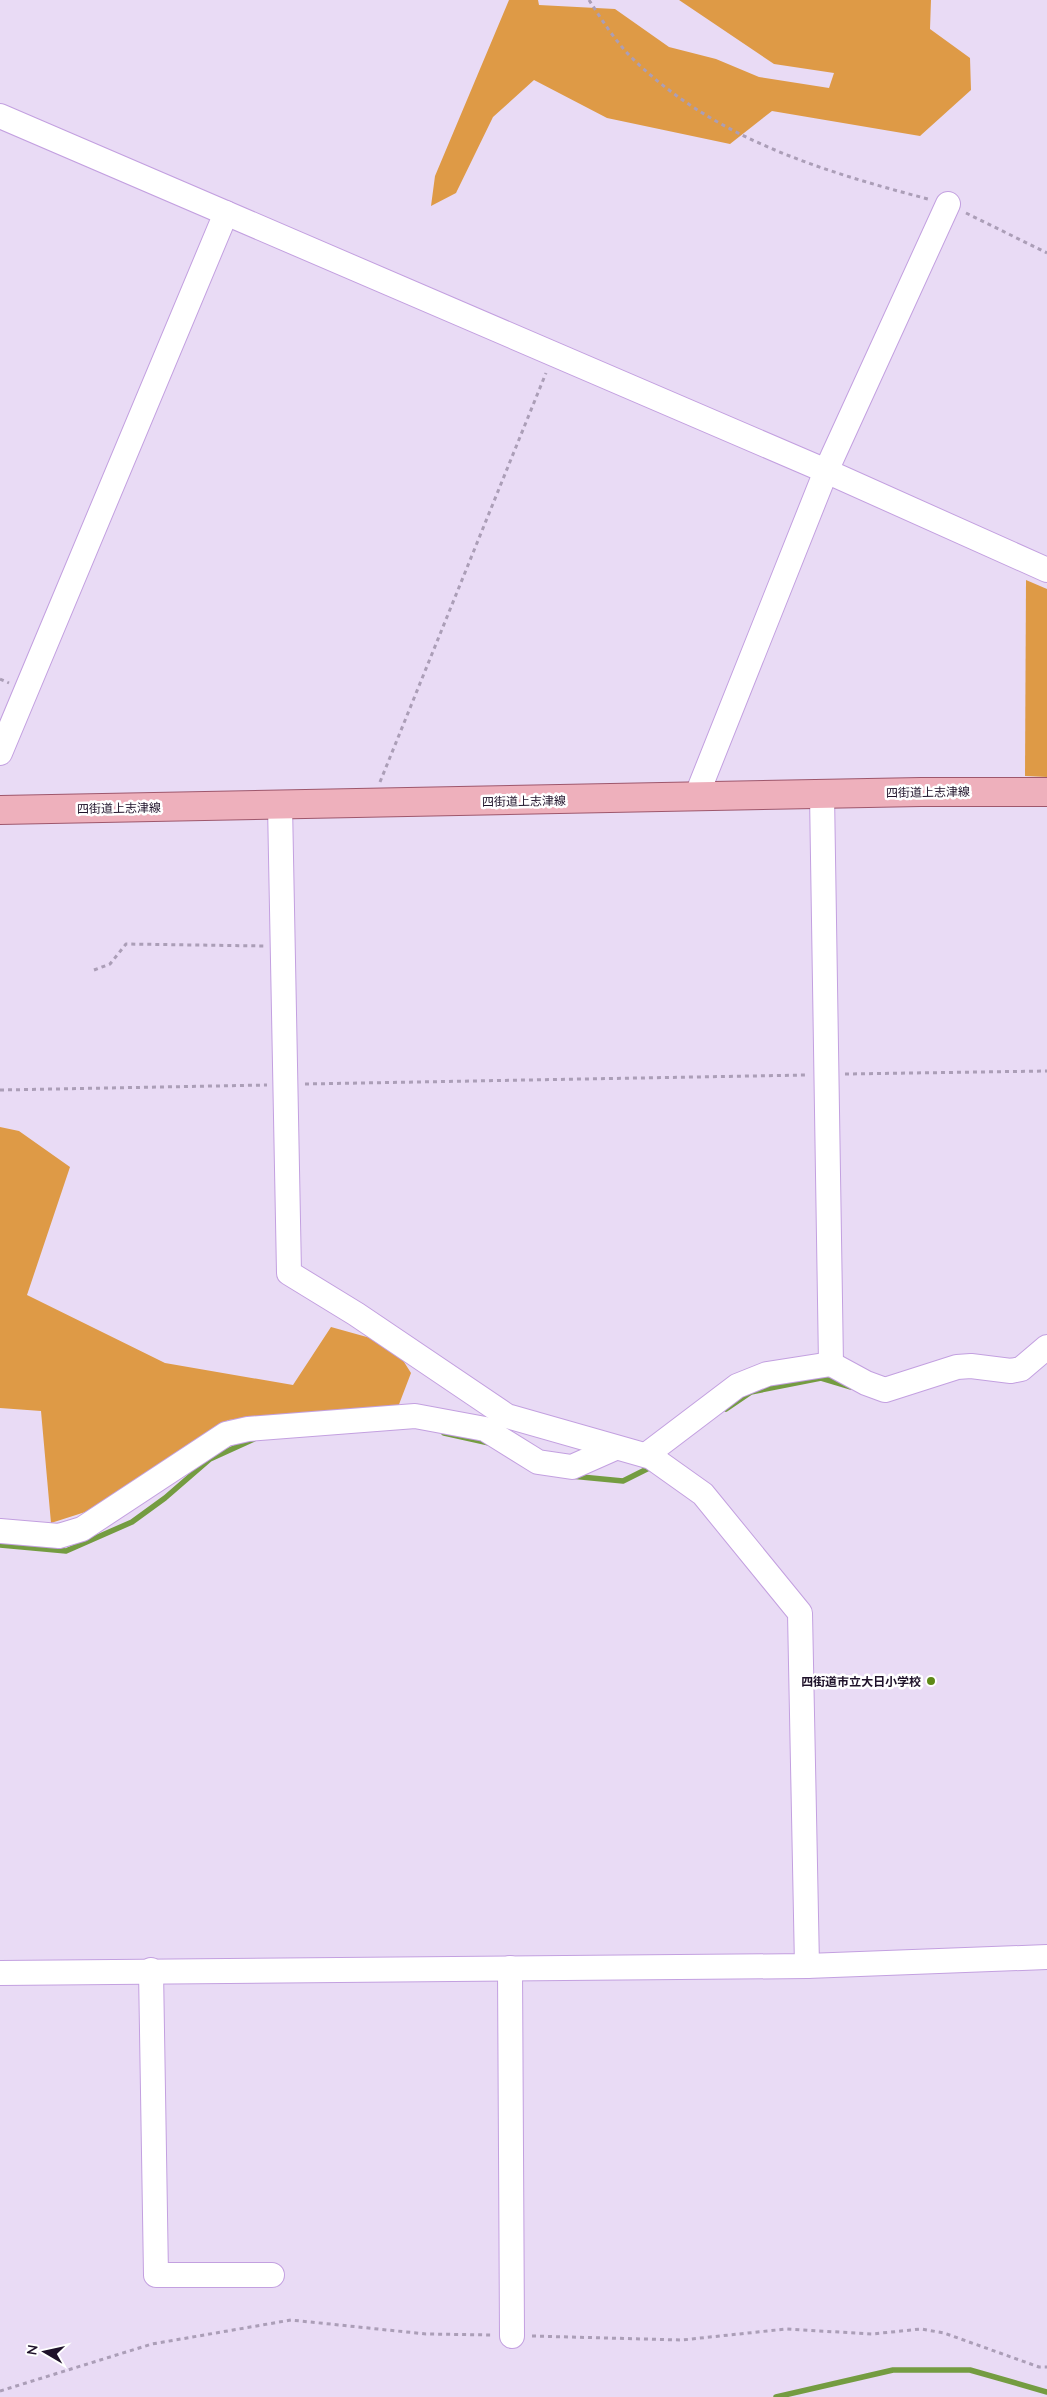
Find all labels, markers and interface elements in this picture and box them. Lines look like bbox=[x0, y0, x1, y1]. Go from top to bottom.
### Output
street label: 四街道上志津線 bbox=[886, 784, 970, 800]
street label: 四街道上志津線 bbox=[482, 793, 566, 809]
street label: 四街道上志津線 bbox=[77, 800, 161, 816]
place label: 四街道市立大日小学校 bbox=[801, 1674, 921, 1689]
marker: 四街道市立大日小学校 bbox=[925, 1675, 937, 1687]
north arrow bbox=[20, 2327, 70, 2377]
text: N bbox=[22, 2343, 42, 2356]

